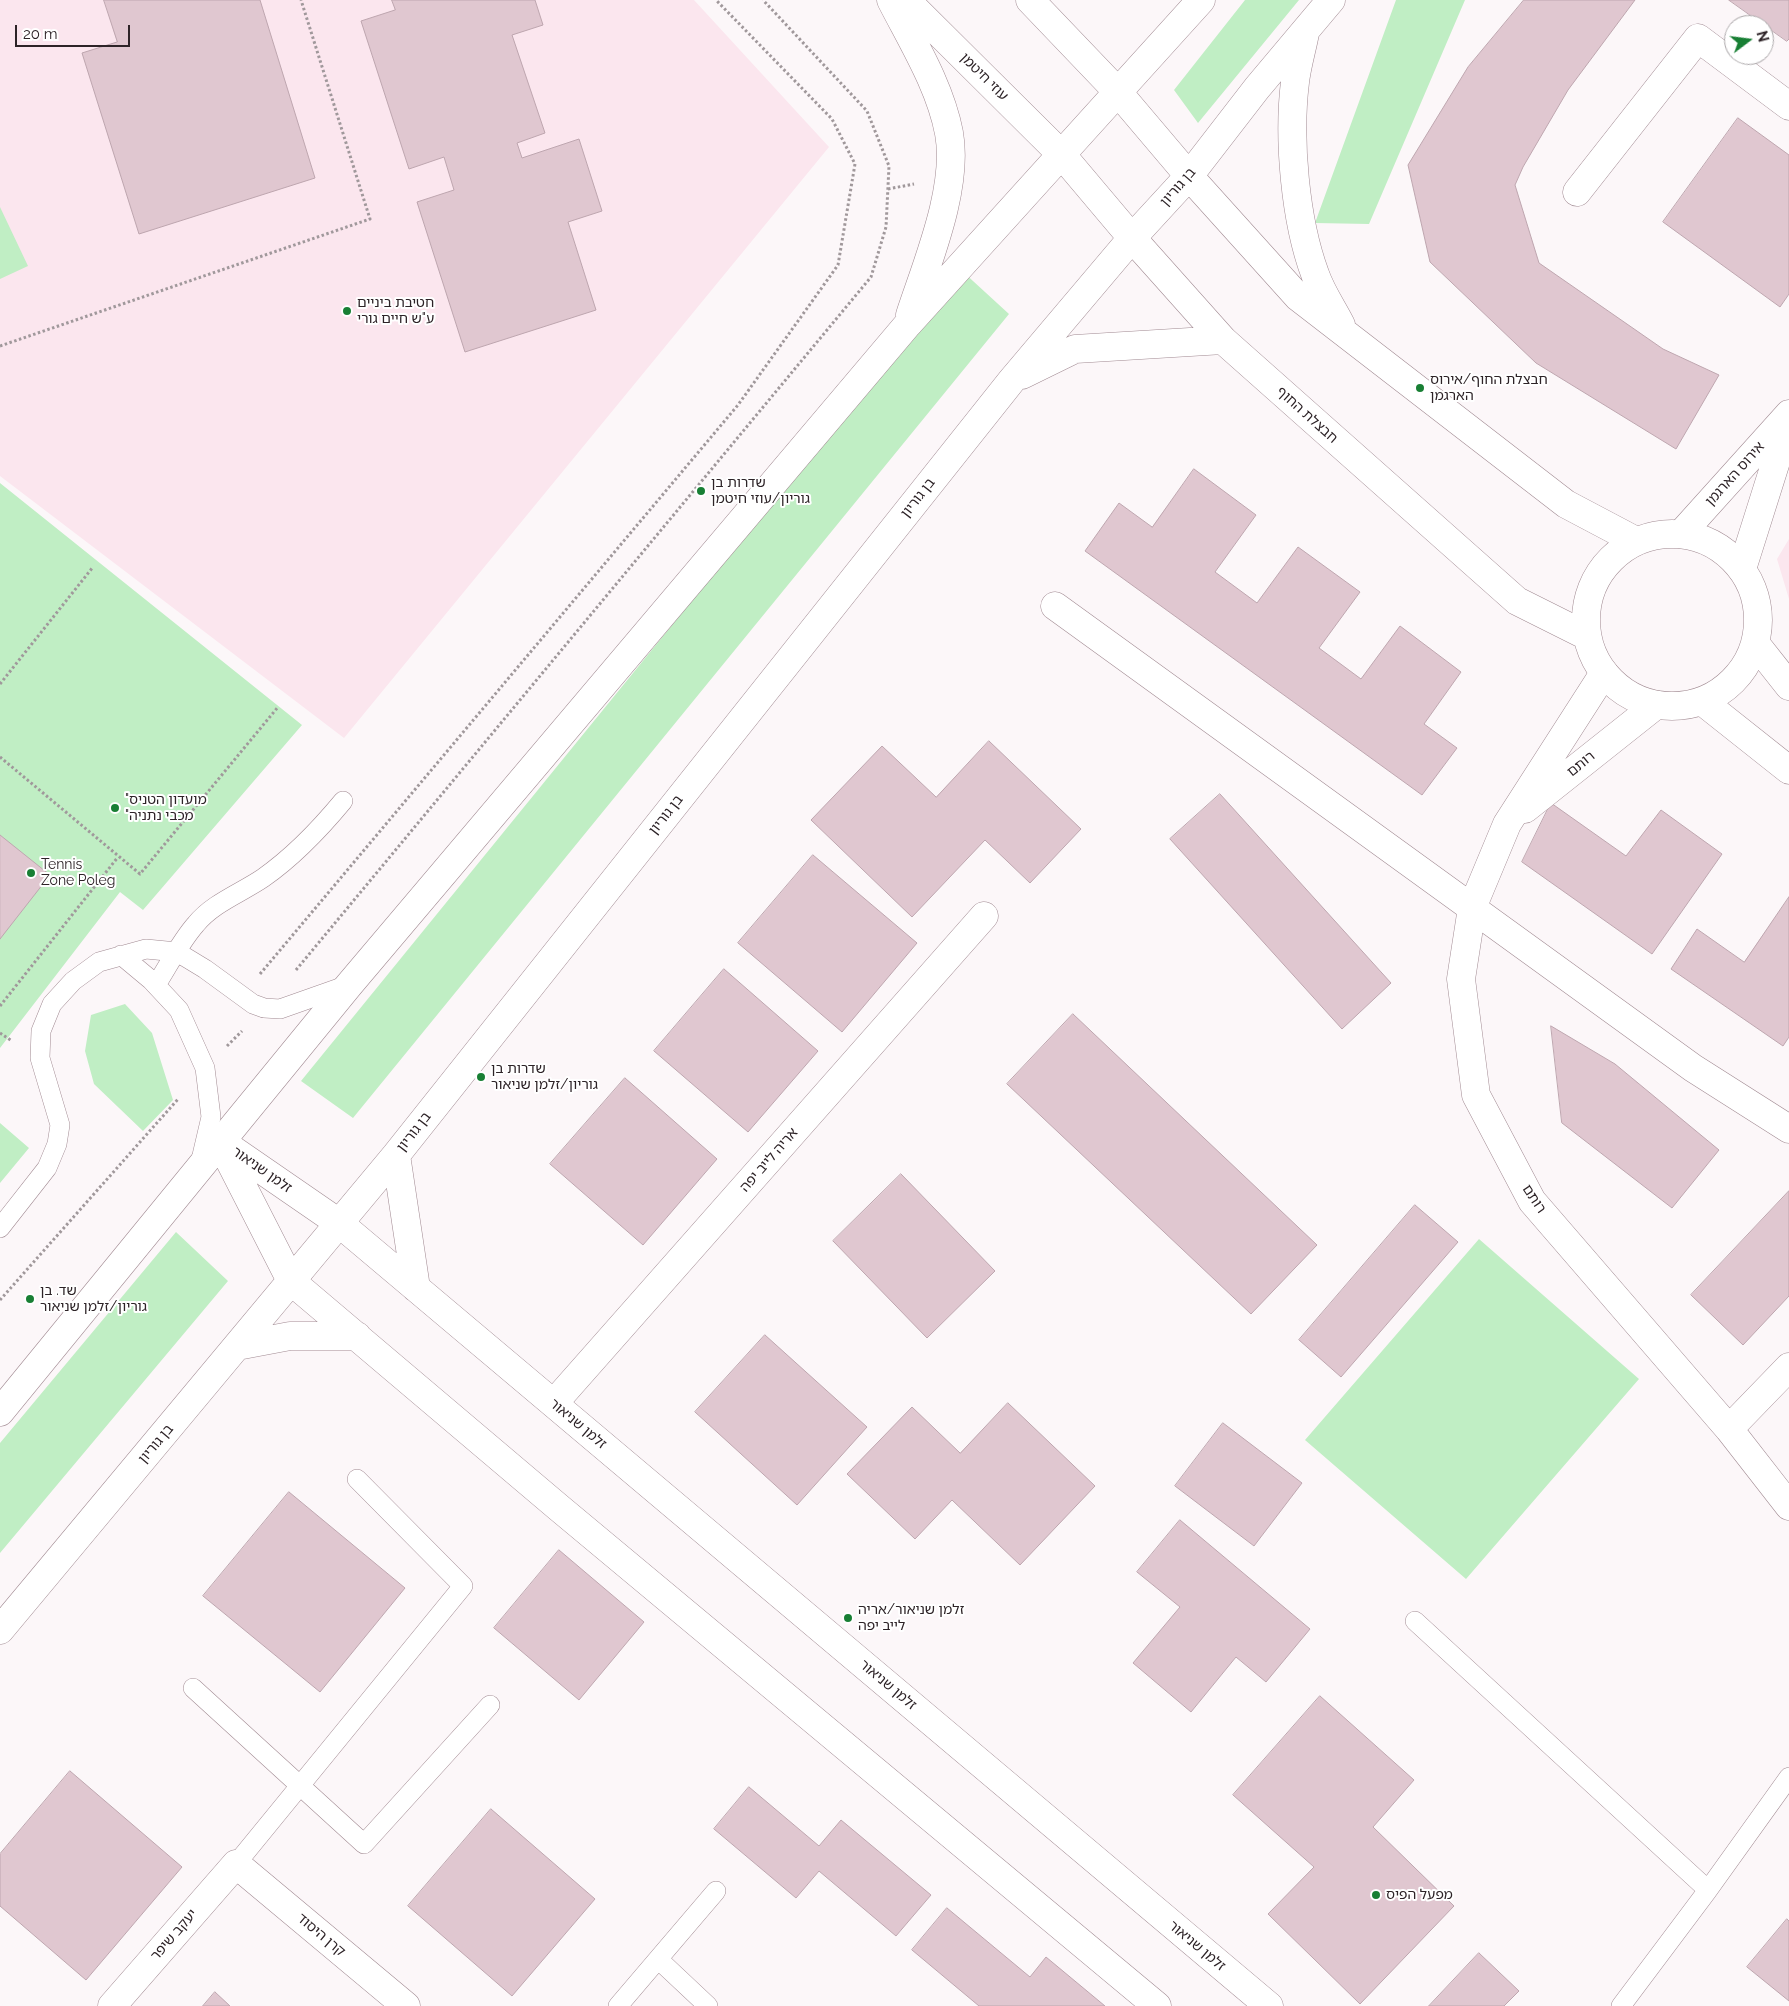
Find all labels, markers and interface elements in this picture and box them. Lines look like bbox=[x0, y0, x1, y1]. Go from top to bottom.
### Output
scale bar bbox=[18, 15, 132, 47]
north arrow bbox=[1724, 15, 1774, 65]
text: 20 m bbox=[23, 25, 58, 43]
text: N bbox=[1753, 29, 1772, 44]
street label: עוזי חיטמן bbox=[957, 50, 1011, 104]
street label: בן גוריון bbox=[1157, 164, 1199, 210]
place label: חטיבת ביניים ע"ש חיים גורי bbox=[357, 295, 434, 328]
marker: חטיבת ביניים ע"ש חיים גורי bbox=[341, 305, 353, 317]
place label: חבצלת החוף/אירוס הארגמן bbox=[1430, 372, 1548, 404]
marker: חבצלת החוף/אירוס הארגמן bbox=[1414, 382, 1426, 394]
street label: חבצלת החוף bbox=[1273, 383, 1341, 447]
street label: אירוס הארגמן bbox=[1702, 439, 1768, 509]
place label: שדרות בן גוריון/עוזי חיטמן bbox=[711, 475, 810, 508]
street label: בן גוריון bbox=[897, 475, 939, 521]
marker: שדרות בן גוריון/עוזי חיטמן bbox=[695, 485, 707, 497]
street label: רותם bbox=[1564, 748, 1598, 780]
place label: "מועדון הטניס "מכבי נתניה bbox=[125, 792, 207, 824]
street label: בן גוריון bbox=[645, 792, 687, 838]
marker: "מועדון הטניס "מכבי נתניה bbox=[109, 802, 121, 814]
place label: Tennis Zone Poleg bbox=[41, 857, 115, 890]
marker: Tennis Zone Poleg bbox=[25, 867, 37, 879]
place label: שדרות בן גוריון/זלמן שניאור bbox=[491, 1061, 598, 1094]
marker: שדרות בן גוריון/זלמן שניאור bbox=[475, 1071, 487, 1083]
street label: בן גוריון bbox=[393, 1109, 435, 1155]
street label: אריה לייב יפה bbox=[737, 1124, 801, 1196]
street label: זלמן שניאור bbox=[229, 1143, 295, 1197]
street label: רותם bbox=[1518, 1182, 1550, 1216]
place label: שד. בן גוריון/זלמן שניאור bbox=[40, 1283, 147, 1315]
marker: שד. בן גוריון/זלמן שניאור bbox=[24, 1293, 36, 1305]
street label: זלמן שניאור bbox=[546, 1395, 610, 1453]
street label: בן גוריון bbox=[135, 1421, 177, 1467]
place label: זלמן שניאור/אריה לייב יפה bbox=[858, 1602, 964, 1634]
marker: זלמן שניאור/אריה לייב יפה bbox=[842, 1612, 854, 1624]
street label: זלמן שניאור bbox=[856, 1656, 920, 1714]
place label: מפעל הפיס bbox=[1386, 1887, 1453, 1903]
marker: מפעל הפיס bbox=[1370, 1889, 1382, 1901]
street label: יעקב שיפר bbox=[147, 1906, 201, 1964]
street label: קרן היסוד bbox=[293, 1910, 349, 1960]
street label: זלמן שניאור bbox=[1165, 1917, 1229, 1975]

